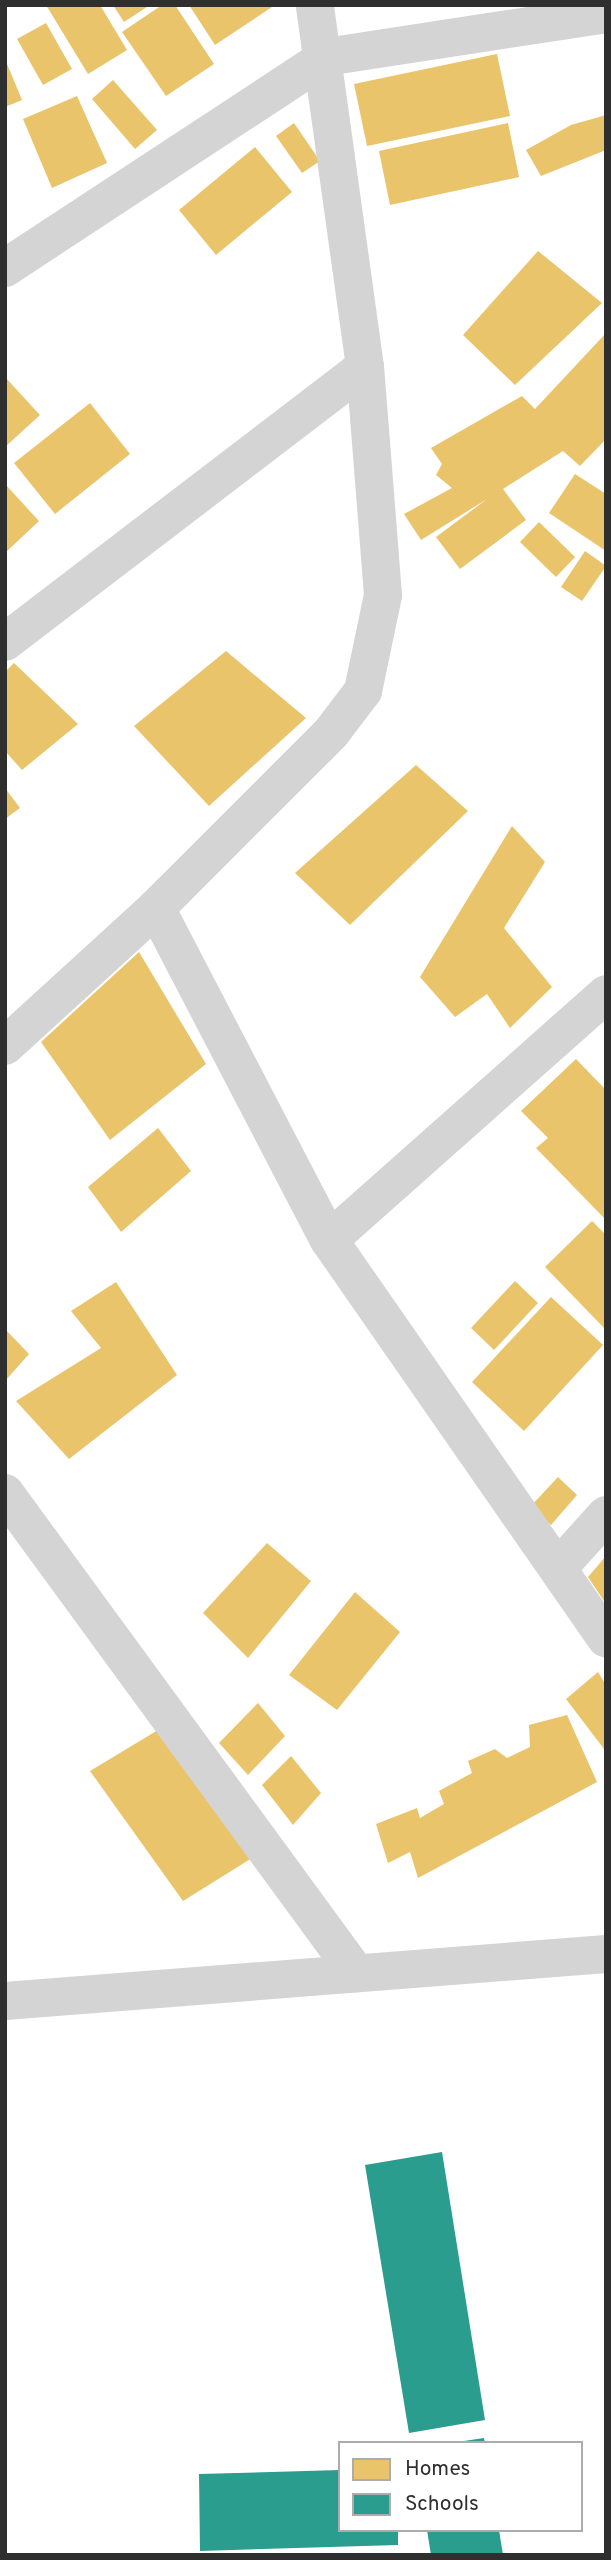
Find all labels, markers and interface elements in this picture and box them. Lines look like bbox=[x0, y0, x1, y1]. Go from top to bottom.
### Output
legend bbox=[338, 2441, 583, 2532]
text: Homes bbox=[405, 2456, 470, 2483]
text: Schools bbox=[405, 2491, 479, 2518]

